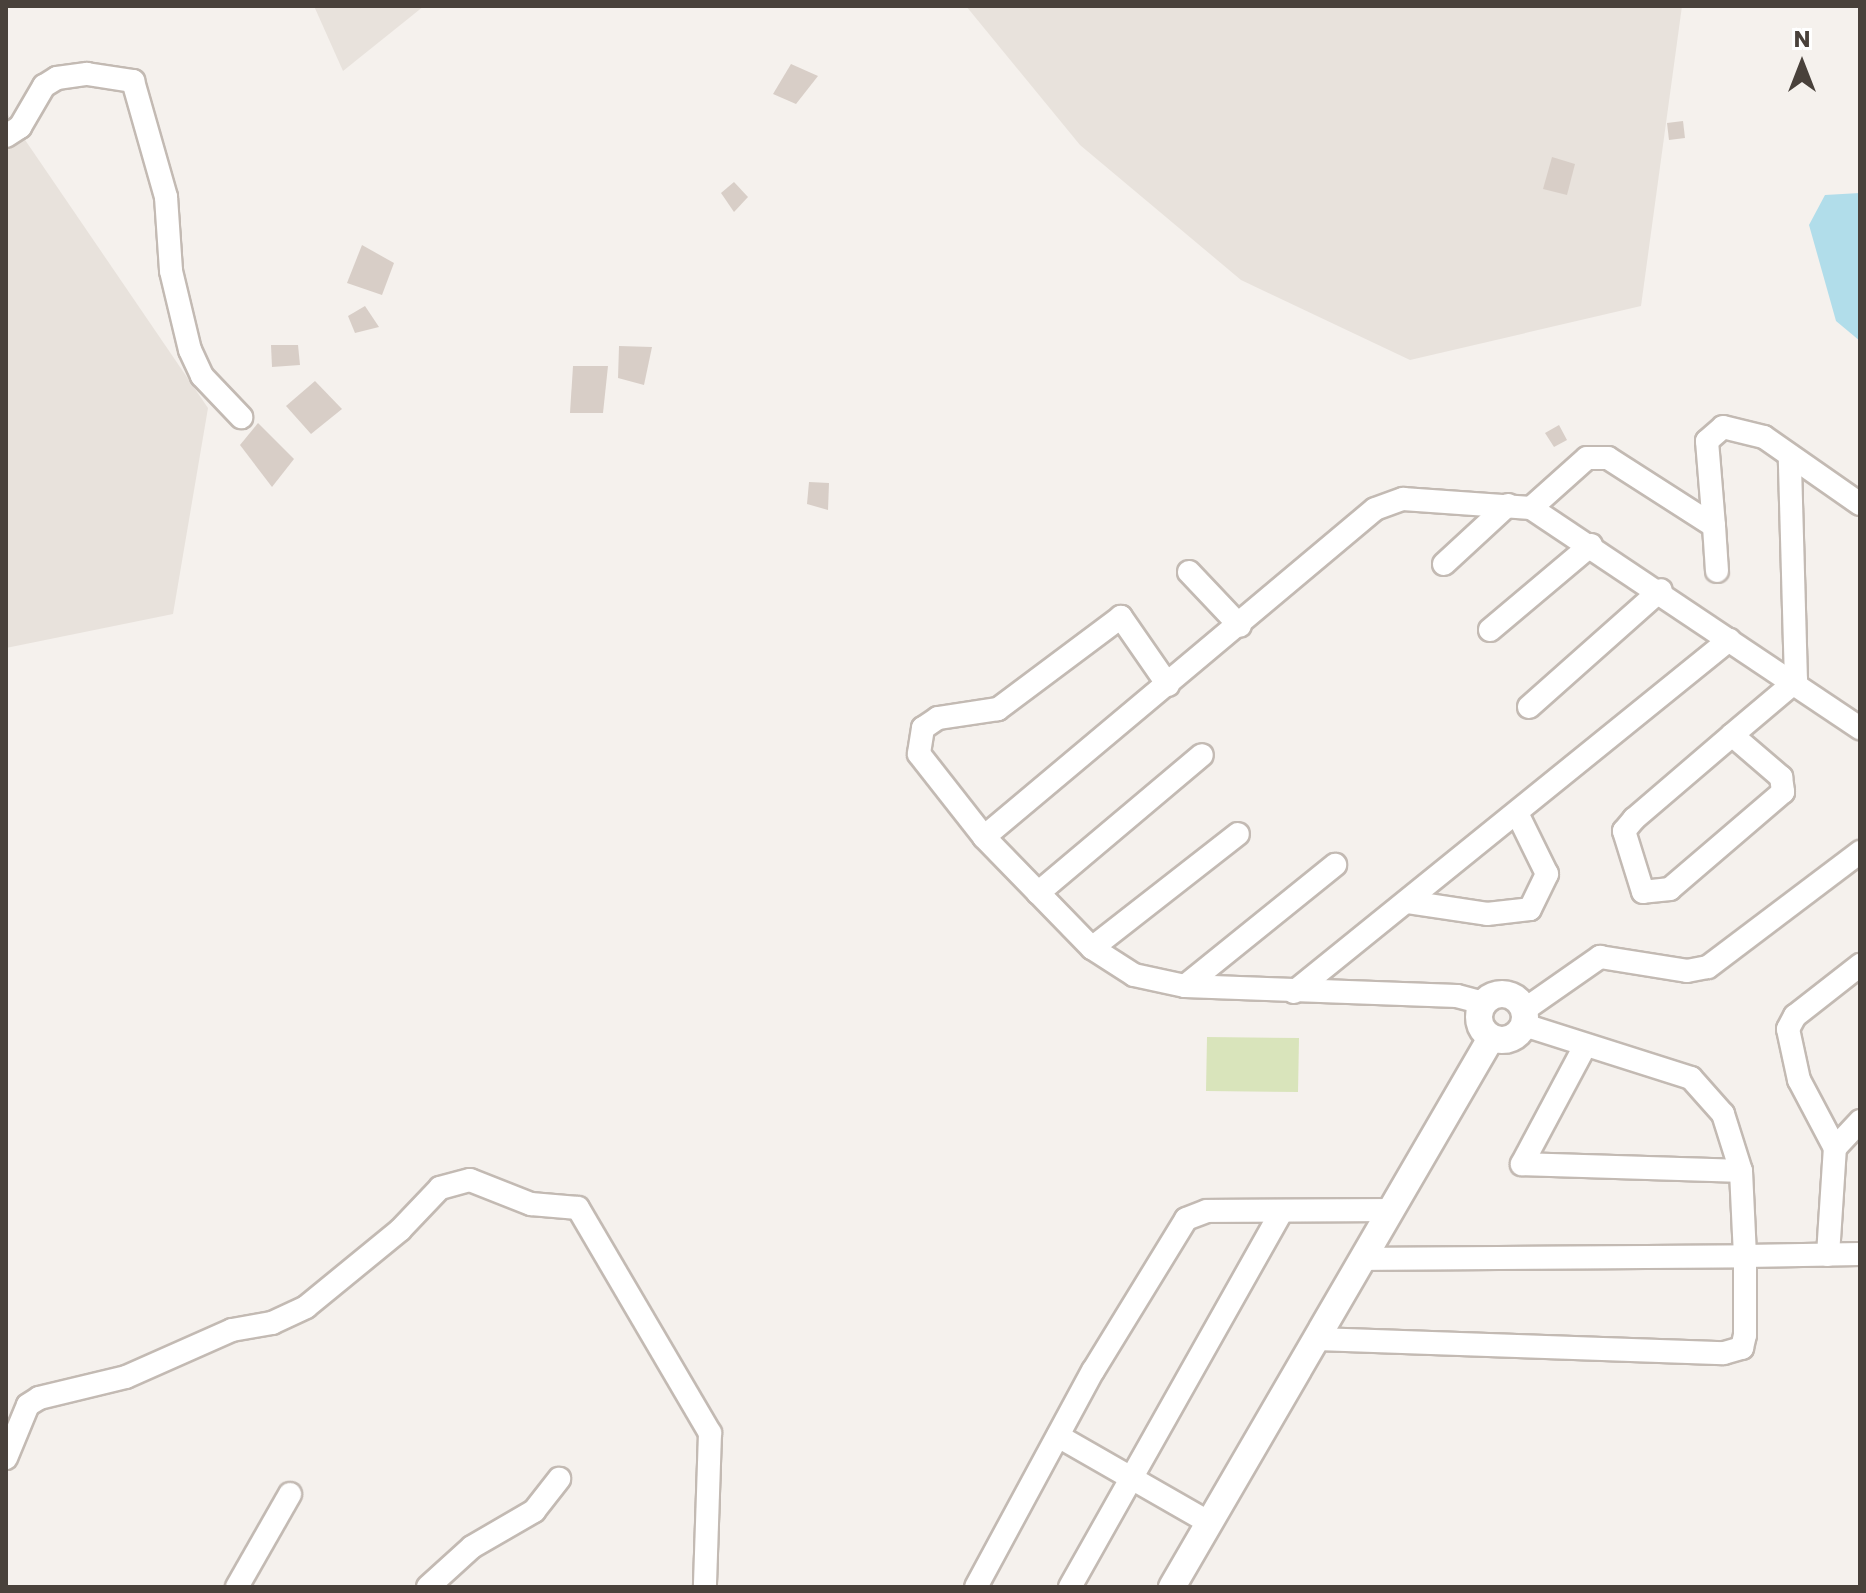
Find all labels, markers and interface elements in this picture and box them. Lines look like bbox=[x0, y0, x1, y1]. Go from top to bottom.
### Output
north arrow bbox=[1762, 24, 1842, 104]
text: N bbox=[1794, 24, 1810, 55]

